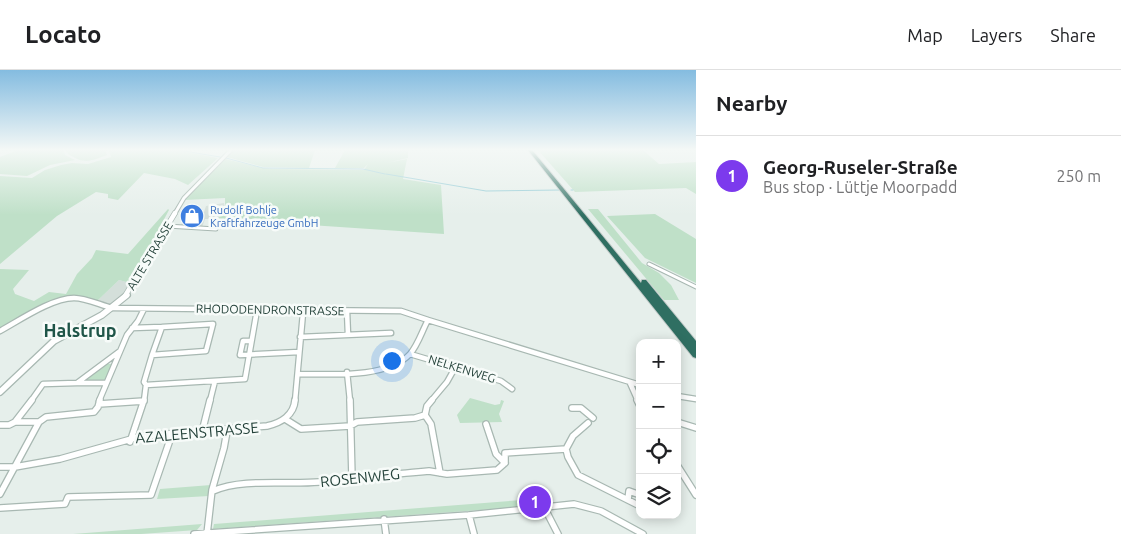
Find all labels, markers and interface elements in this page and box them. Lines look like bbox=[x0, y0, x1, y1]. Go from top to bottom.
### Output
text: Locato bbox=[25, 21, 101, 48]
text: Map bbox=[907, 25, 943, 45]
text: Layers bbox=[971, 25, 1022, 45]
text: Share bbox=[1050, 25, 1096, 45]
text: Nearby bbox=[716, 91, 787, 115]
text: Georg-Ruseler-Straße bbox=[763, 156, 958, 178]
text: 1 bbox=[727, 167, 737, 185]
text: 250 m bbox=[1056, 167, 1101, 185]
text: Bus stop · Lüttje Moorpadd bbox=[763, 178, 957, 196]
shop icon: Rudolf Bohlje Kraftfahrzeuge GmbH bbox=[179, 203, 205, 229]
place label: Rudolf Bohlje Kraftfahrzeuge GmbH bbox=[210, 204, 318, 229]
street label: ALTE STRASSE bbox=[124, 219, 175, 292]
street label: RHODODENDRONSTRASSE bbox=[196, 302, 345, 317]
district label: Halstrup bbox=[43, 320, 117, 340]
map controls bbox=[636, 339, 681, 519]
button: + bbox=[636, 339, 681, 384]
your location bbox=[379, 348, 405, 374]
street label: NELKENWEG bbox=[427, 352, 497, 385]
button: − bbox=[636, 384, 681, 429]
street label: AZALEENSTRASSE bbox=[135, 419, 259, 446]
button: locate bbox=[636, 429, 681, 474]
street label: ROSENWEG bbox=[319, 465, 401, 490]
button: layers bbox=[636, 474, 681, 519]
pin: 1 bbox=[519, 483, 551, 521]

